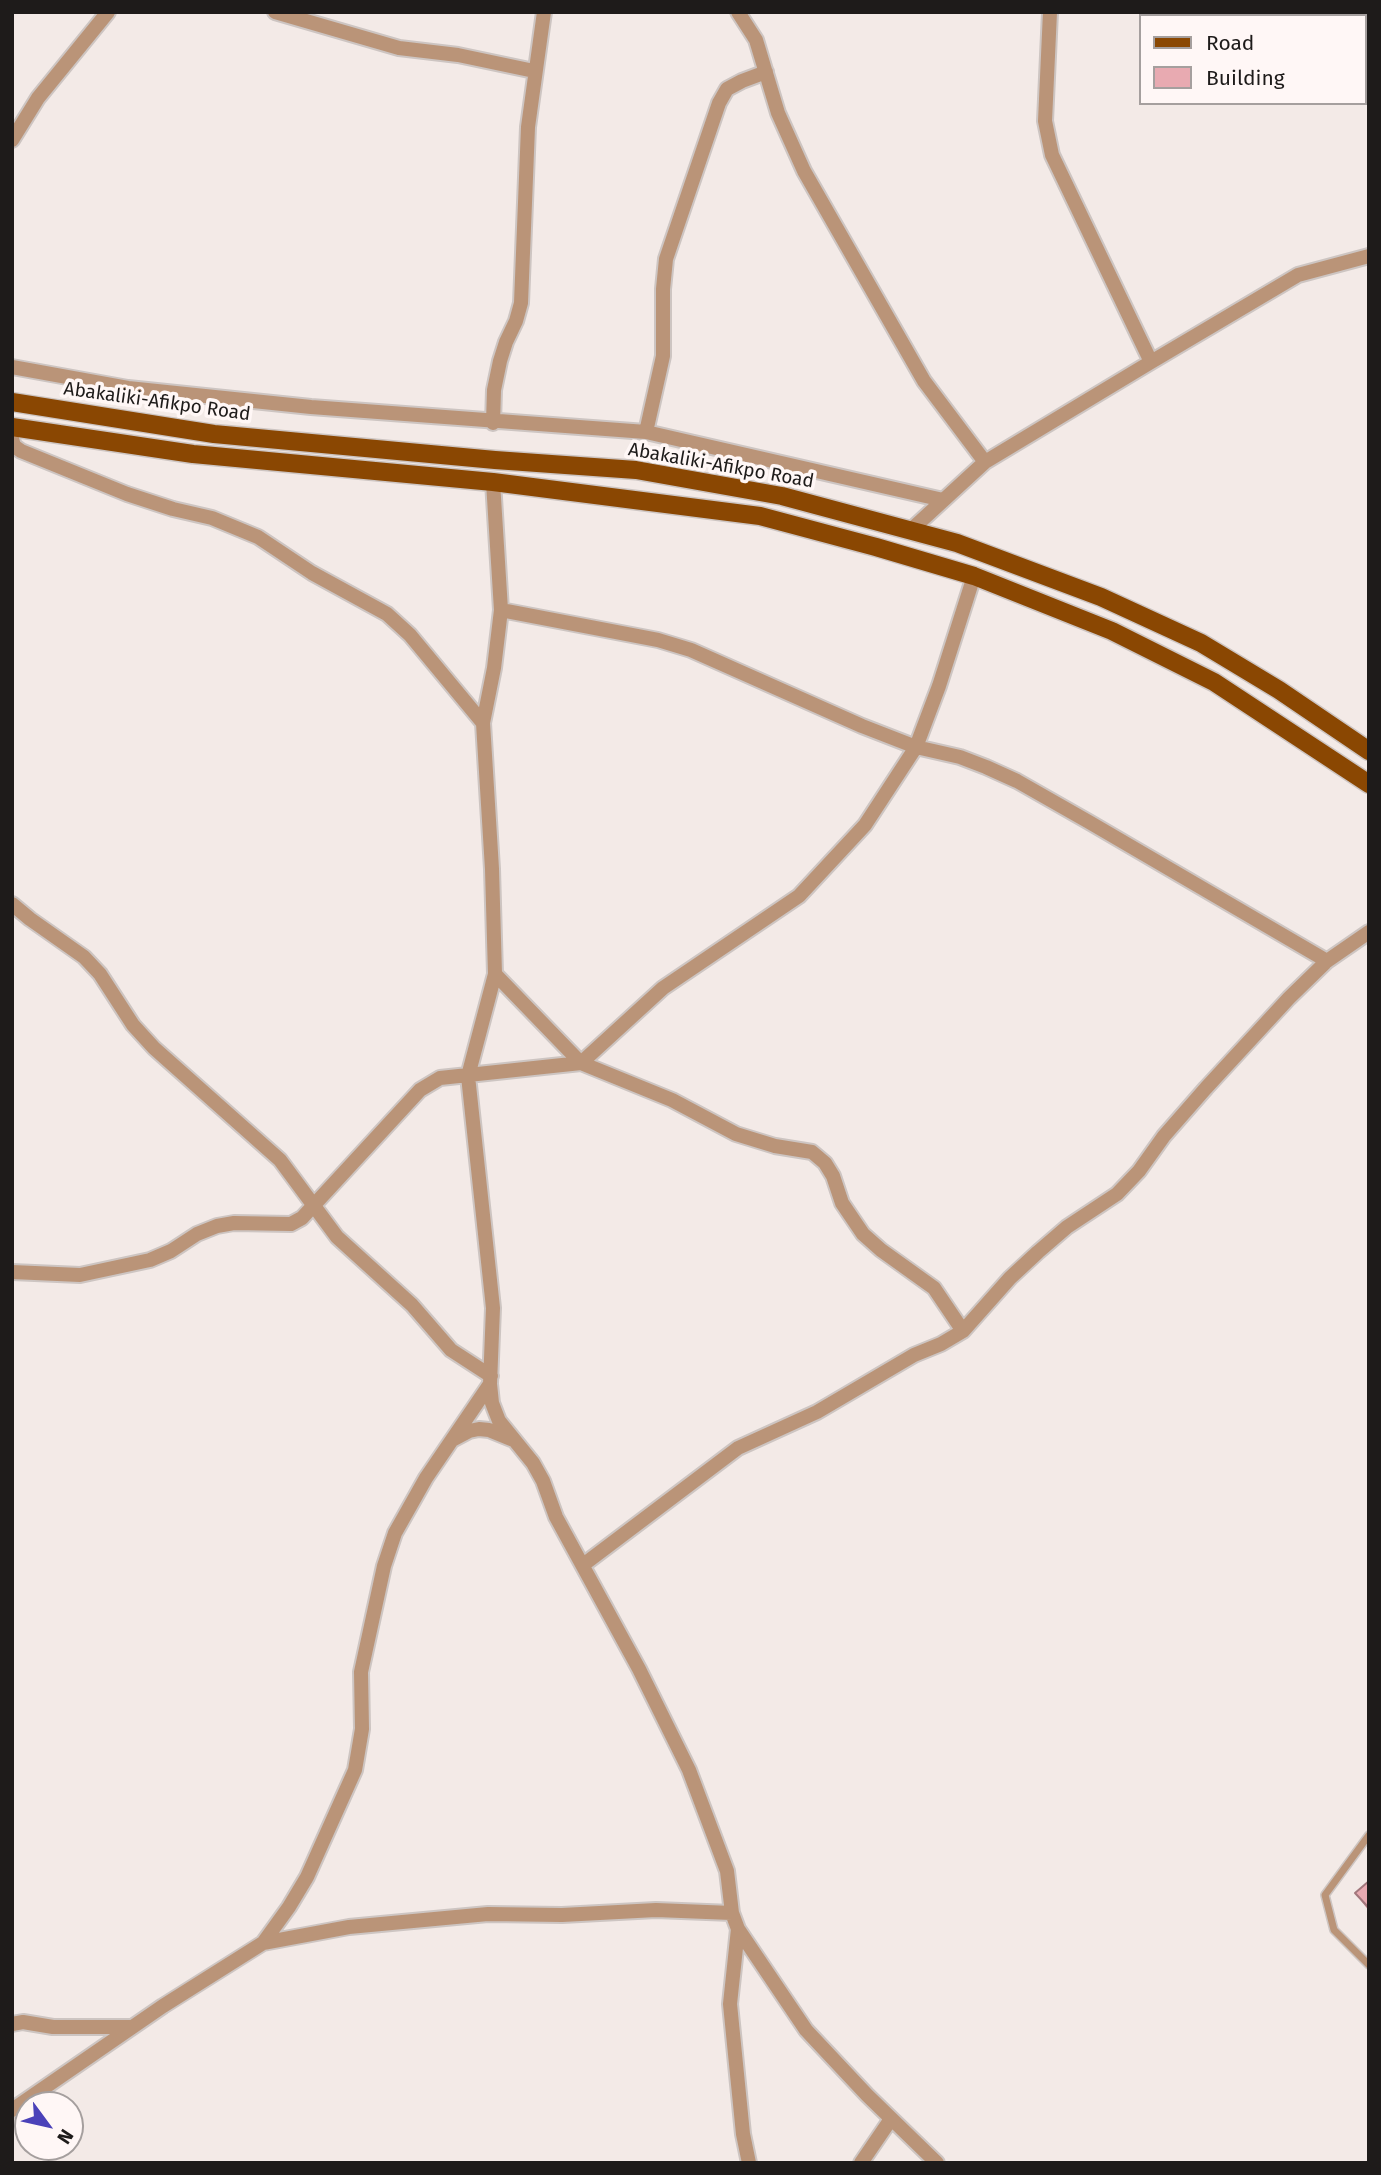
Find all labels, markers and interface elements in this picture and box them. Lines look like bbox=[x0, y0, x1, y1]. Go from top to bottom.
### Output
legend bbox=[1140, 14, 1367, 105]
text: Road bbox=[1206, 30, 1254, 56]
text: Building bbox=[1206, 65, 1285, 91]
street label: Abakaliki-Afikpo Road bbox=[62, 378, 252, 426]
street label: Abakaliki-Afikpo Road bbox=[626, 438, 816, 494]
north arrow bbox=[14, 2091, 84, 2161]
text: N bbox=[52, 2125, 78, 2148]

